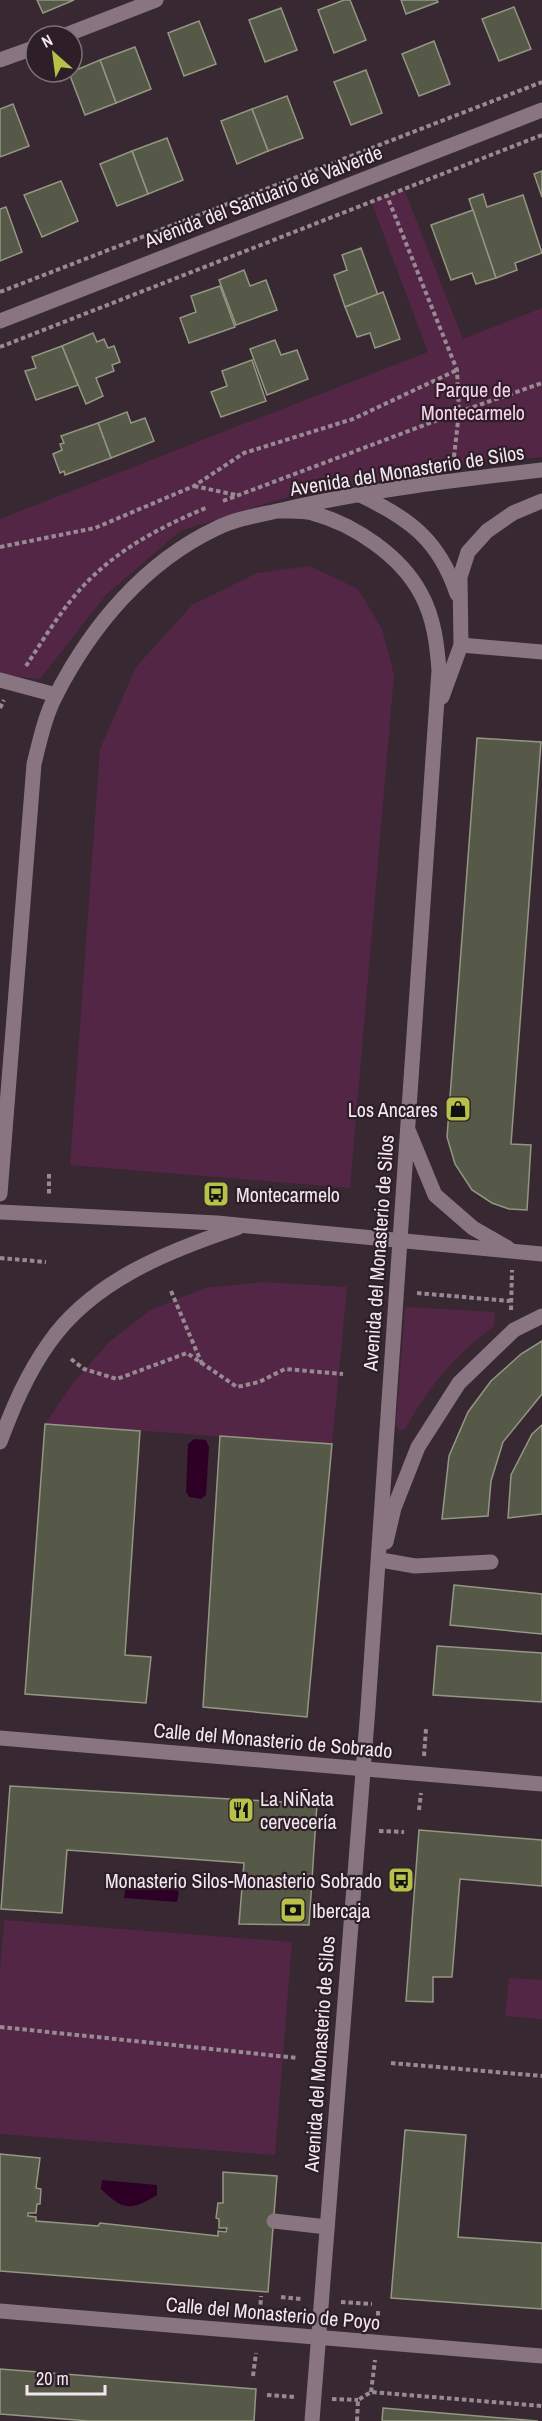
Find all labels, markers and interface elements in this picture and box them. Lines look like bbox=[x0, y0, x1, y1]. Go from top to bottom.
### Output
north arrow bbox=[24, 24, 84, 84]
text: N bbox=[38, 29, 56, 53]
street label: Avenida del Santuario de Valverde bbox=[139, 138, 386, 254]
park label: Parque de Montecarmelo bbox=[421, 376, 525, 426]
street label: Avenida del Monasterio de Silos bbox=[287, 438, 526, 502]
shop icon: Los Ancares bbox=[443, 1094, 473, 1124]
place label: Los Ancares bbox=[348, 1096, 438, 1123]
street label: Avenida del Monasterio de Silos bbox=[356, 1134, 400, 1373]
bus stop icon: Montecarmelo bbox=[201, 1179, 231, 1209]
place label: Montecarmelo bbox=[236, 1181, 340, 1208]
street label: Calle del Monasterio de Sobrado bbox=[152, 1716, 394, 1764]
place label: La NiÑata cervecería bbox=[260, 1785, 337, 1835]
restaurant icon: La NiÑata cervecería bbox=[226, 1795, 256, 1825]
bus stop icon: Monasterio Silos-Monasterio Sobrado bbox=[386, 1865, 416, 1895]
place label: Monasterio Silos-Monasterio Sobrado bbox=[105, 1867, 382, 1894]
bank icon: Ibercaja bbox=[278, 1895, 308, 1925]
place label: Ibercaja bbox=[312, 1897, 370, 1924]
street label: Avenida del Monasterio de Silos bbox=[297, 1935, 341, 2174]
street label: Calle del Monasterio de Poyo bbox=[165, 2290, 381, 2336]
scale bar bbox=[27, 2358, 105, 2396]
text: 20 m bbox=[36, 2366, 69, 2391]

